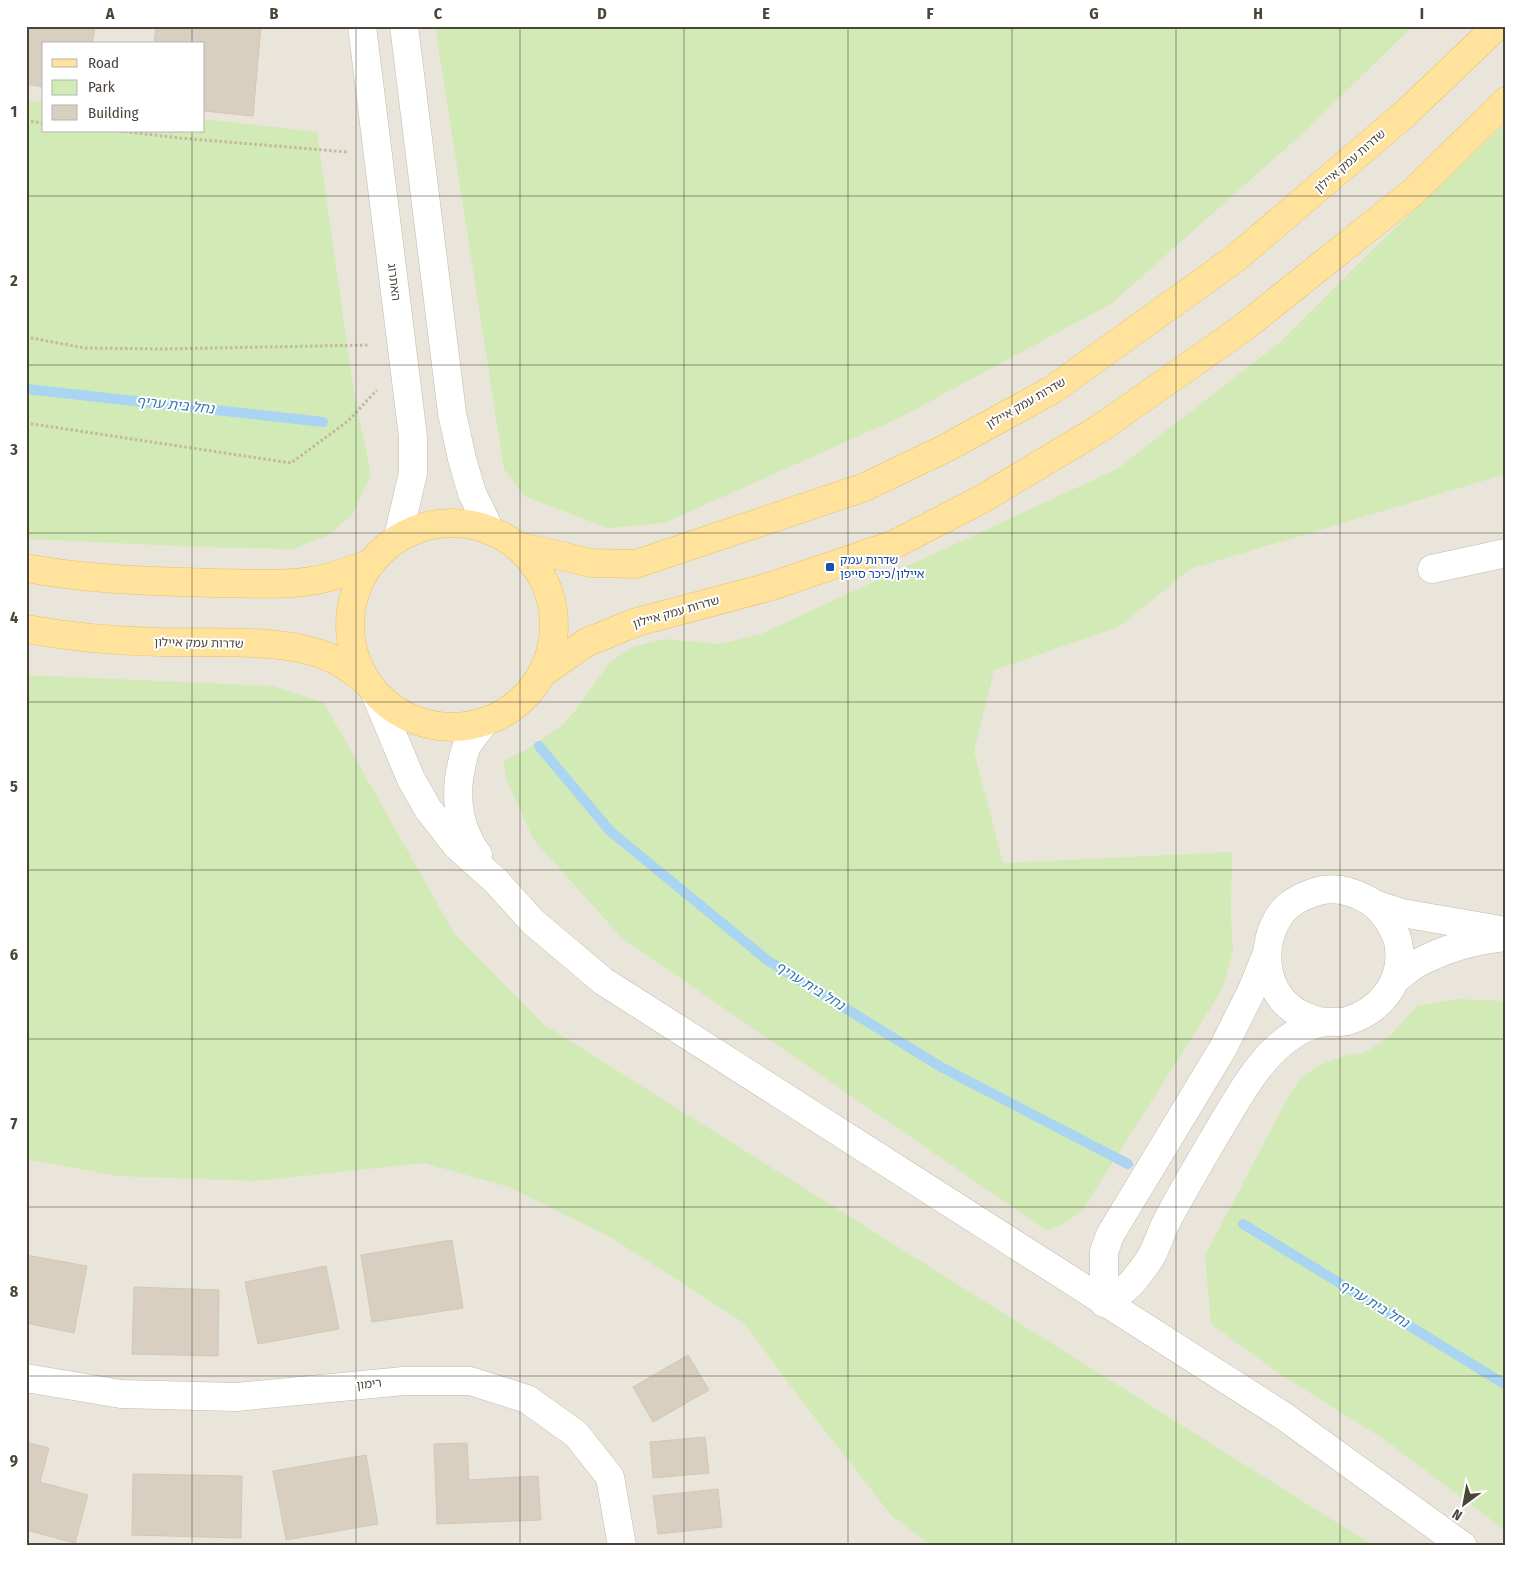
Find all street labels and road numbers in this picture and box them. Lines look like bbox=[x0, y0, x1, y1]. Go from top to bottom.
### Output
street label: שדרות עמק איילון bbox=[1312, 126, 1388, 196]
street label: האתרוג bbox=[385, 262, 403, 302]
street label: שדרות עמק איילון bbox=[984, 375, 1068, 431]
street label: שדרות עמק איילון bbox=[631, 593, 721, 631]
street label: שדרות עמק איילון bbox=[154, 635, 244, 651]
street label: רימון bbox=[356, 1376, 382, 1392]

